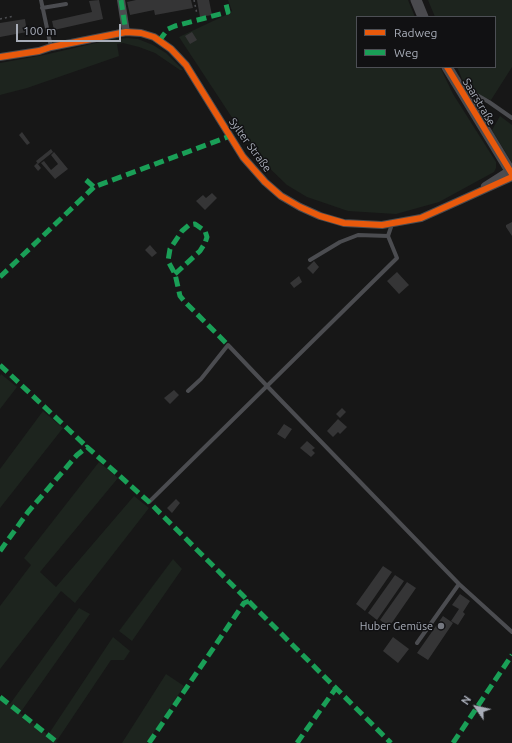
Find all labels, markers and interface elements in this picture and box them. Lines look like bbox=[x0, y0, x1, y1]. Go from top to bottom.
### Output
scale bar bbox=[18, 16, 123, 42]
legend bbox=[356, 16, 496, 68]
text: 100 m bbox=[23, 24, 56, 37]
text: Radweg bbox=[394, 26, 437, 39]
text: Weg bbox=[394, 46, 418, 59]
street label: Saarstraße bbox=[460, 76, 498, 128]
street label: Sylter Straße bbox=[226, 115, 274, 175]
place label: Huber Gemüse bbox=[360, 619, 433, 633]
marker: Huber Gemüse bbox=[436, 621, 446, 631]
north arrow bbox=[456, 687, 496, 727]
text: N bbox=[459, 694, 473, 707]

